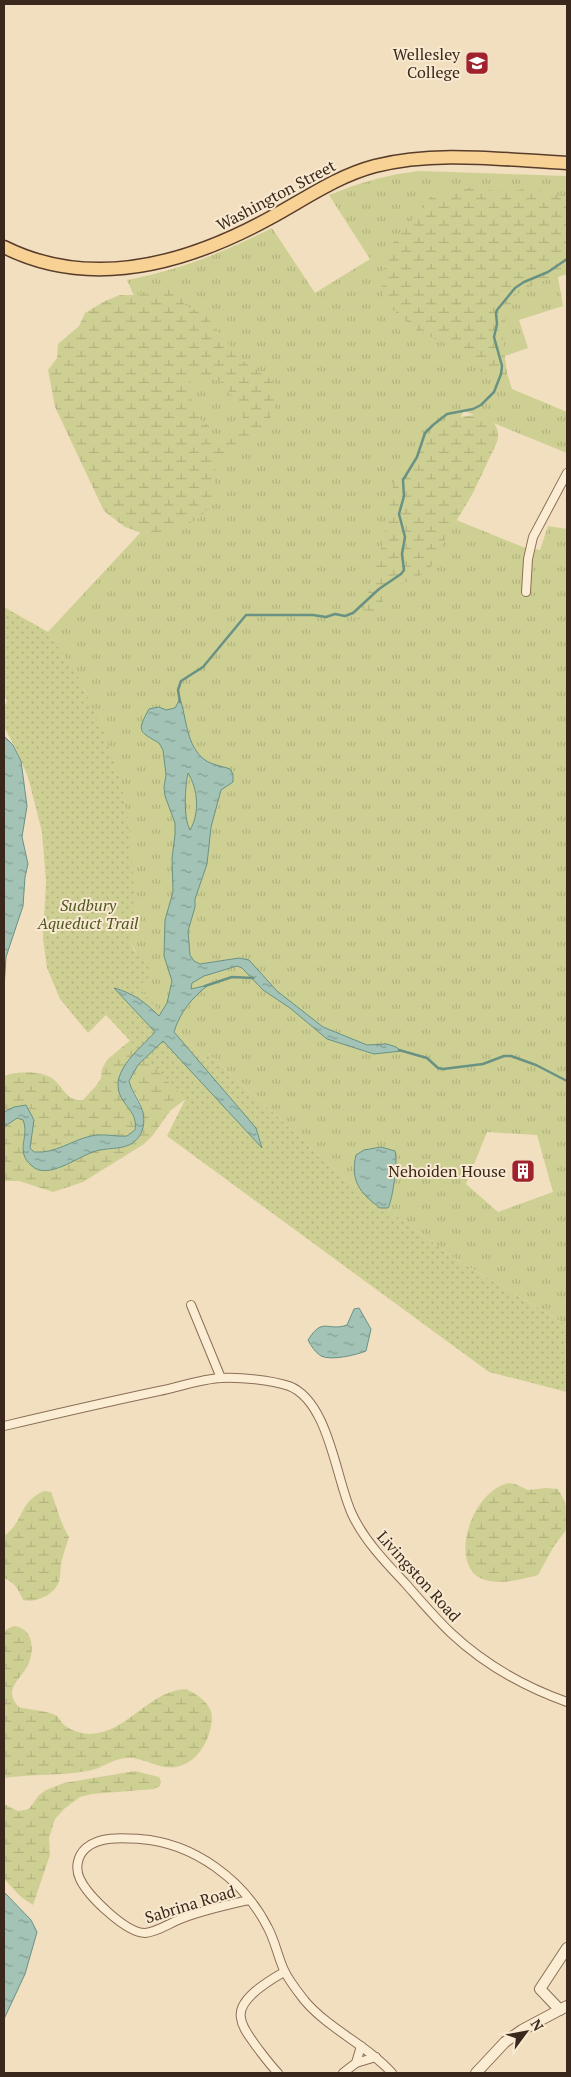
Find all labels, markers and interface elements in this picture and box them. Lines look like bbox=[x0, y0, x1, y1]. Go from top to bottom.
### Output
place label: Wellesley College bbox=[393, 43, 461, 83]
school or university icon: Wellesley College bbox=[464, 50, 490, 76]
street label: Washington Street bbox=[213, 154, 339, 236]
park label: Sudbury Aqueduct Trail bbox=[37, 894, 139, 934]
building icon: Nehoiden House bbox=[510, 1158, 536, 1184]
place label: Nehoiden House bbox=[388, 1160, 506, 1182]
street label: Livingston Road bbox=[372, 1526, 466, 1626]
street label: Sabrina Road bbox=[142, 1880, 238, 1928]
north arrow bbox=[501, 2007, 551, 2057]
text: N bbox=[527, 2015, 549, 2035]

